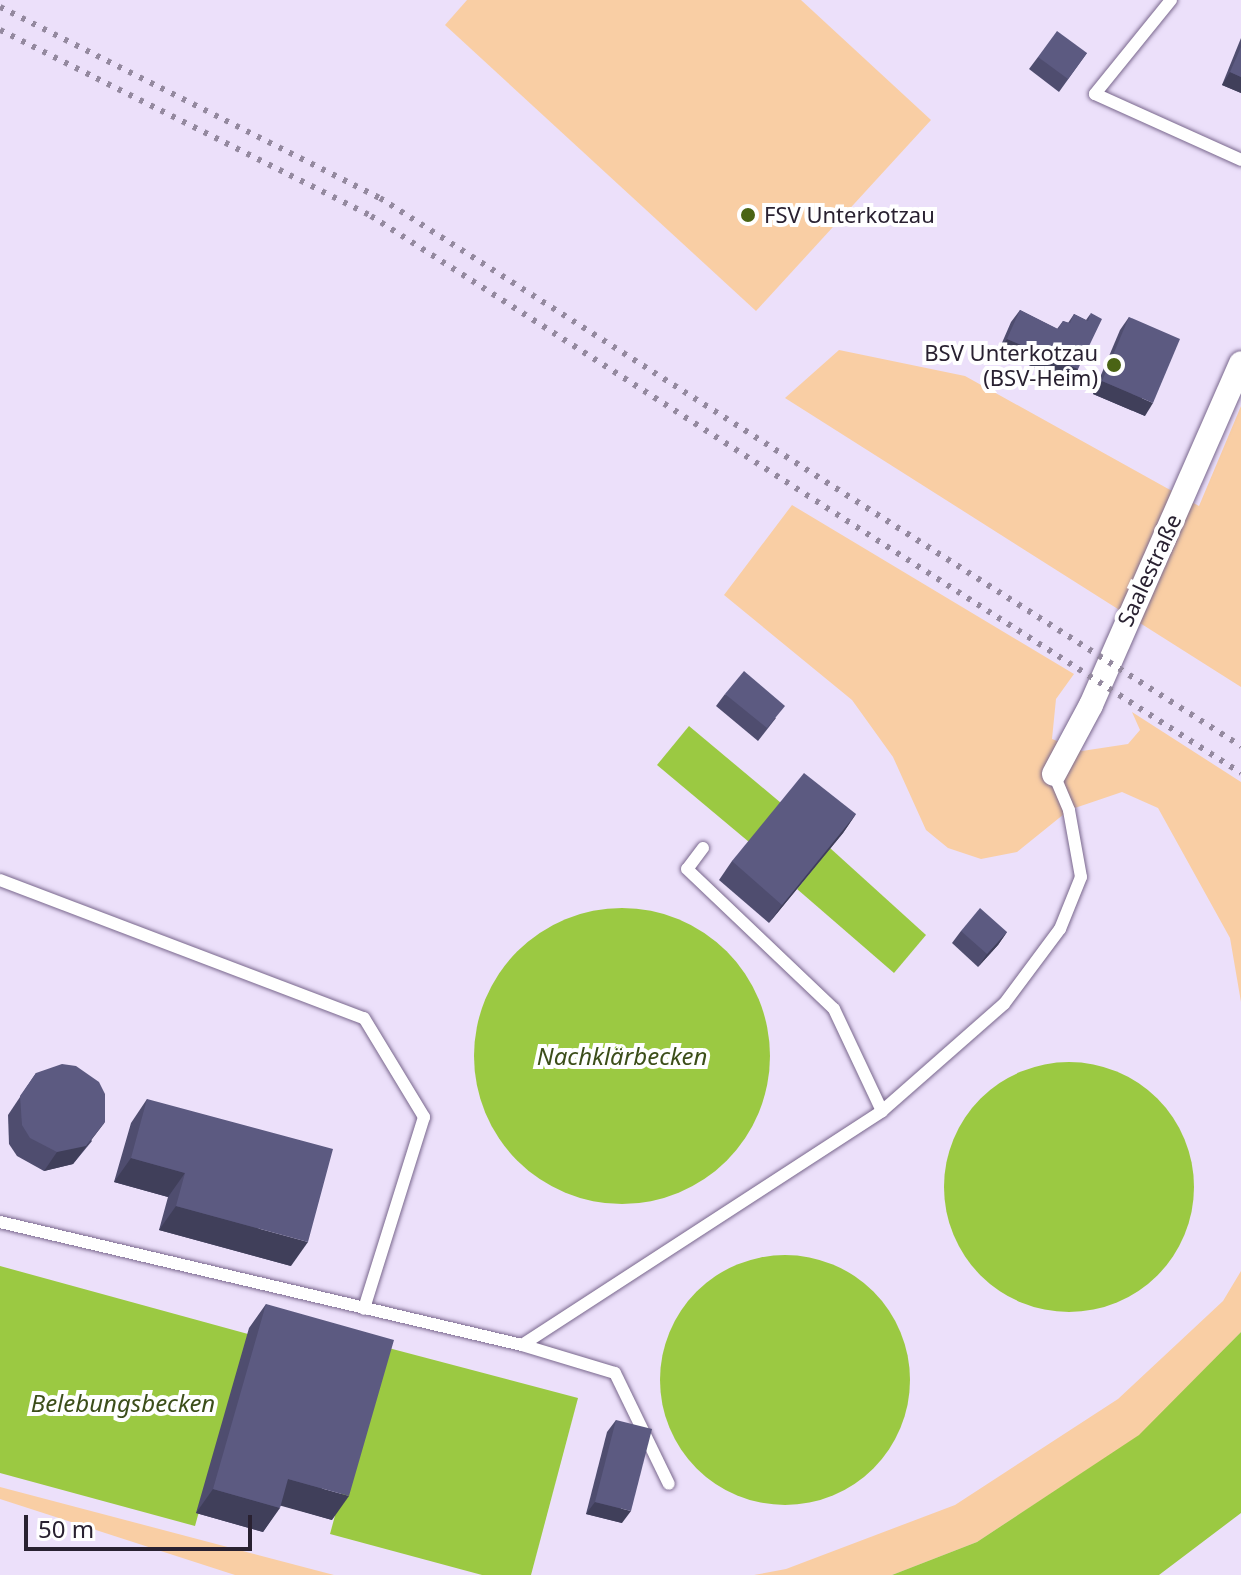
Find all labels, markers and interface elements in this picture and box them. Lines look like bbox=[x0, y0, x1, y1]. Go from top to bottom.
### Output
place label: FSV Unterkotzau bbox=[764, 202, 935, 228]
marker: FSV Unterkotzau bbox=[739, 206, 757, 224]
place label: BSV Unterkotzau (BSV-Heim) bbox=[924, 339, 1098, 390]
marker: BSV Unterkotzau (BSV-Heim) bbox=[1105, 356, 1123, 374]
street label: Saalestraße bbox=[1112, 510, 1186, 630]
water label: Nachklärbecken bbox=[537, 1042, 707, 1070]
water label: Belebungsbecken bbox=[31, 1389, 215, 1417]
scale bar bbox=[28, 1499, 256, 1549]
text: 50 m bbox=[38, 1512, 94, 1545]

